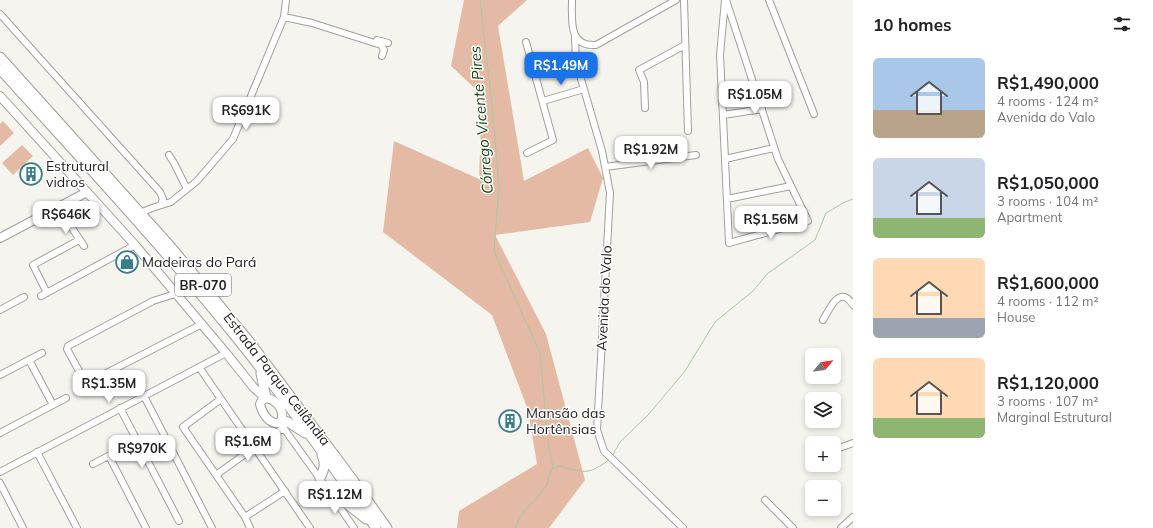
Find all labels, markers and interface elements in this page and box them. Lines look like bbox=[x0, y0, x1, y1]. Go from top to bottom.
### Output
icon: filters bbox=[1111, 13, 1133, 35]
text: 10 homes bbox=[873, 14, 952, 35]
water label: Córrego Vicente Pires bbox=[465, 45, 497, 195]
pin: R$1.49M bbox=[524, 52, 598, 86]
text: R$1.49M bbox=[534, 57, 588, 73]
text: R$1,490,000 bbox=[997, 72, 1099, 93]
icon: home bbox=[905, 74, 953, 122]
pin: R$1.05M bbox=[718, 81, 792, 115]
text: R$1.05M bbox=[728, 86, 782, 102]
text: 4 rooms · 124 m² bbox=[997, 93, 1098, 109]
pin: R$691K bbox=[213, 97, 279, 131]
text: R$691K bbox=[222, 102, 270, 118]
text: Avenida do Valo bbox=[997, 109, 1095, 125]
pin: R$1.92M bbox=[614, 136, 688, 170]
text: R$1.92M bbox=[624, 141, 678, 157]
place label: Estrutural vidros bbox=[46, 157, 109, 191]
building icon: Estrutural vidros bbox=[18, 161, 44, 187]
text: R$1,050,000 bbox=[997, 172, 1099, 193]
icon: home bbox=[905, 174, 953, 222]
text: 3 rooms · 104 m² bbox=[997, 193, 1098, 209]
pin: R$646K bbox=[33, 201, 99, 235]
text: R$646K bbox=[42, 206, 90, 222]
pin: R$1.56M bbox=[734, 206, 808, 240]
text: Apartment bbox=[997, 209, 1062, 225]
text: R$1.56M bbox=[744, 211, 798, 227]
street label: Avenida do Valo bbox=[592, 245, 616, 351]
shop icon: Madeiras do Pará bbox=[114, 249, 140, 275]
place label: Madeiras do Pará bbox=[142, 253, 256, 271]
text: R$1,600,000 bbox=[997, 272, 1099, 293]
road number: BR-070 bbox=[175, 274, 231, 296]
icon: home bbox=[905, 274, 953, 322]
text: 4 rooms · 112 m² bbox=[997, 293, 1098, 309]
street label: Estrada Parque Ceilândia bbox=[219, 309, 335, 449]
text: House bbox=[997, 309, 1035, 325]
north arrow bbox=[805, 348, 841, 384]
map controls bbox=[805, 348, 841, 516]
pin: R$1.35M bbox=[72, 370, 146, 404]
text: R$1,120,000 bbox=[997, 372, 1099, 393]
icon: home bbox=[905, 374, 953, 422]
text: R$1.35M bbox=[82, 375, 136, 391]
button: layers bbox=[805, 392, 841, 428]
text: 3 rooms · 107 m² bbox=[997, 393, 1098, 409]
place label: Mansão das Hortênsias bbox=[526, 404, 605, 438]
building icon: Mansão das Hortênsias bbox=[497, 408, 523, 434]
text: Marginal Estrutural bbox=[997, 409, 1112, 425]
pin: R$1.6M bbox=[215, 428, 281, 462]
text: R$1.6M bbox=[224, 433, 272, 449]
pin: R$970K bbox=[109, 435, 175, 469]
button: + bbox=[805, 436, 841, 472]
text: R$970K bbox=[118, 440, 166, 456]
button: − bbox=[805, 480, 841, 516]
pin: R$1.12M bbox=[298, 481, 372, 515]
text: R$1.12M bbox=[308, 486, 362, 502]

